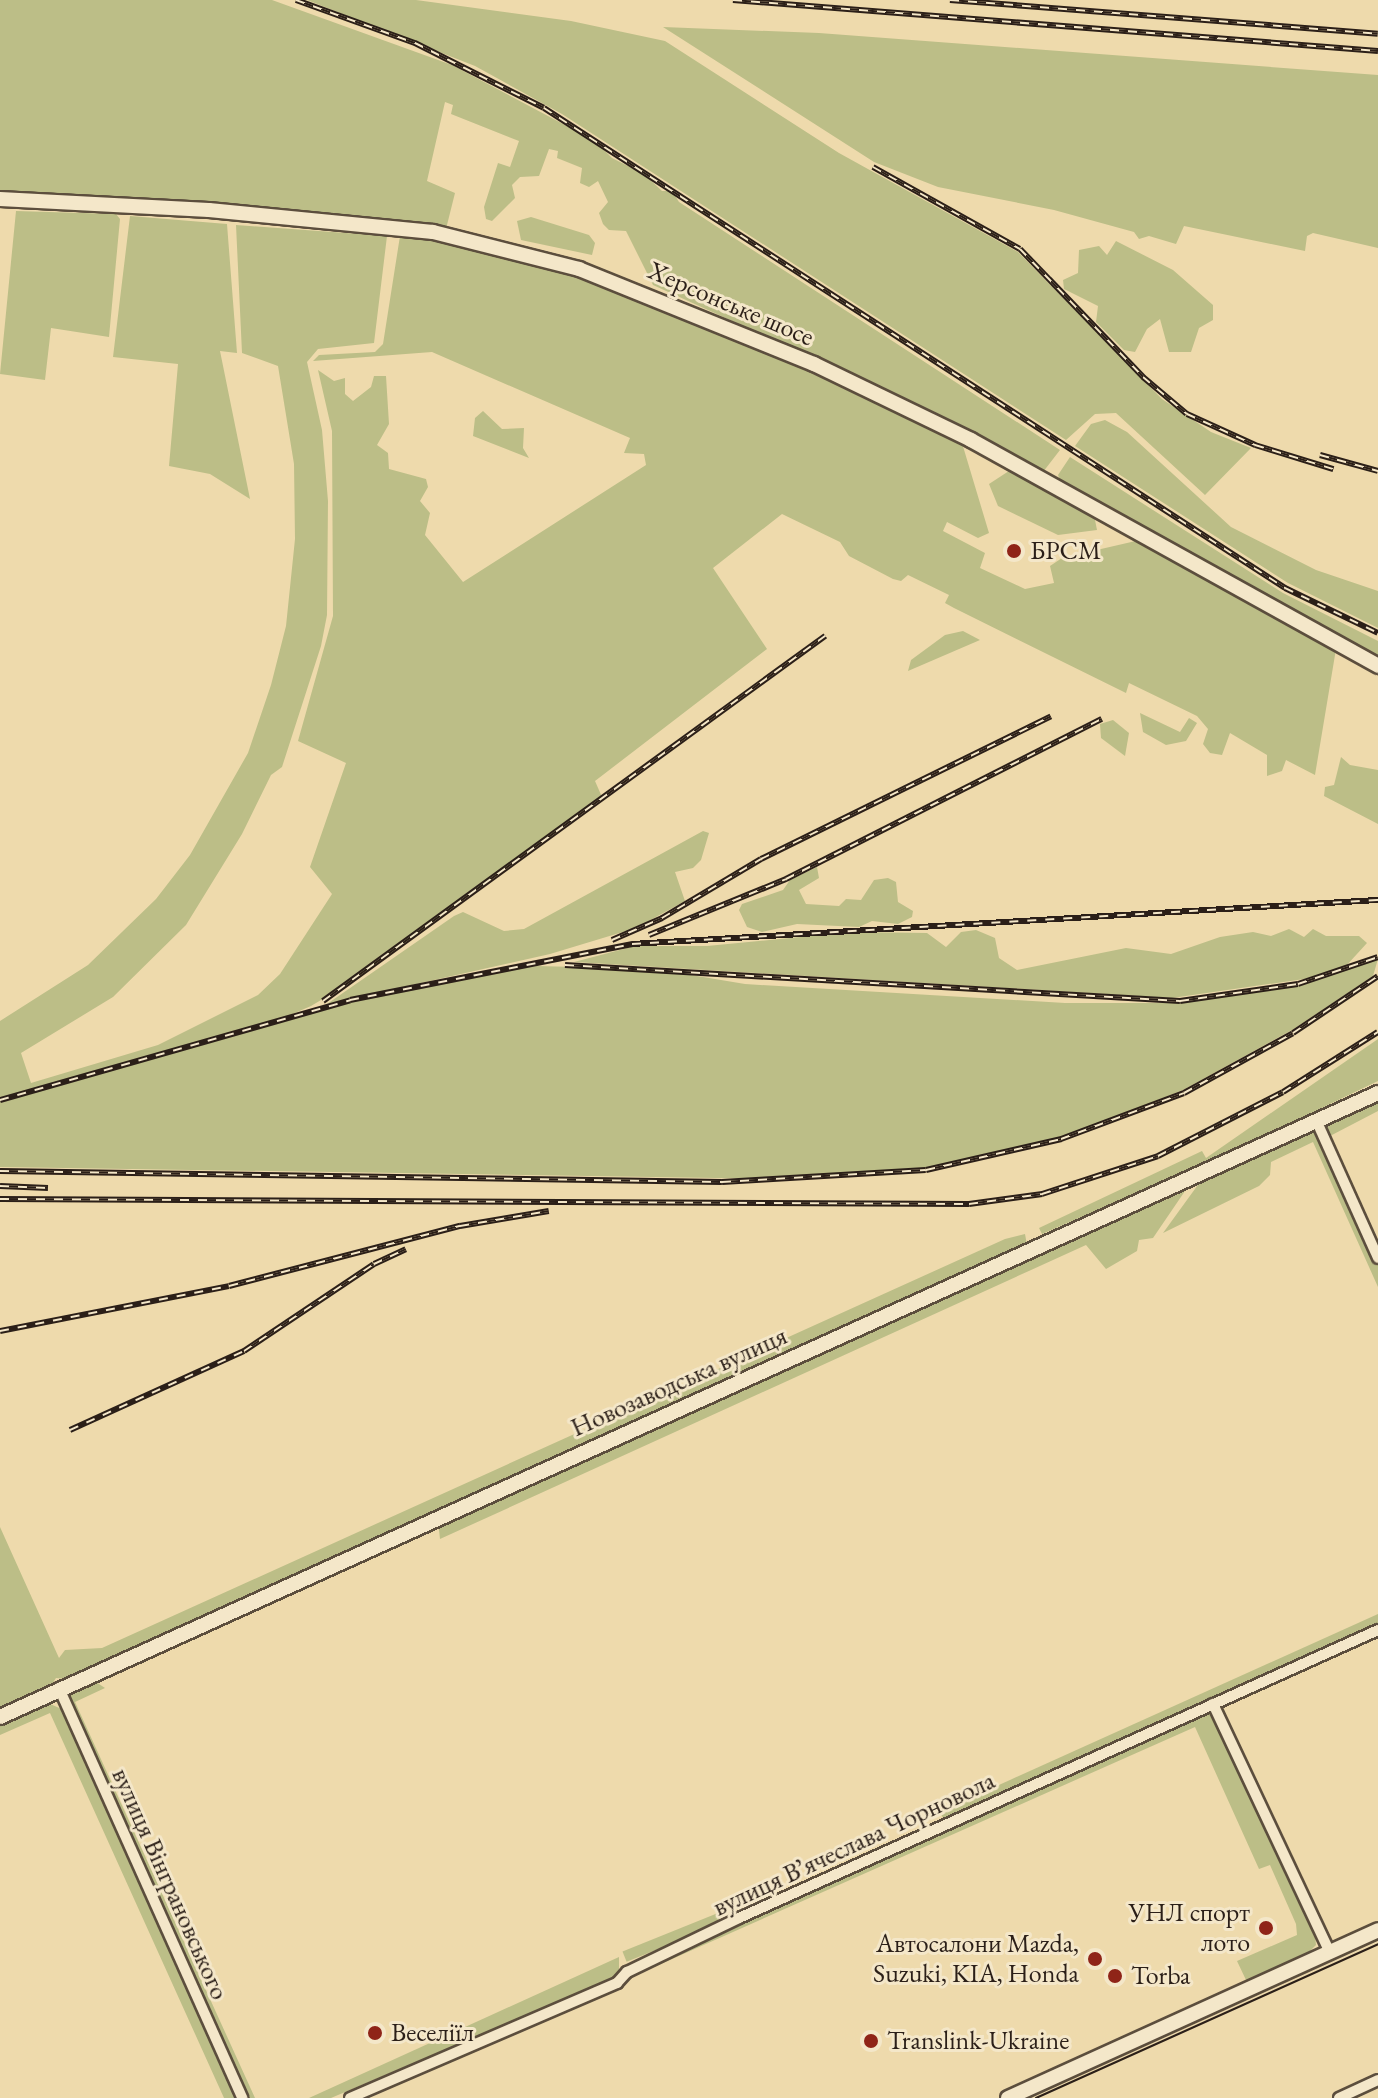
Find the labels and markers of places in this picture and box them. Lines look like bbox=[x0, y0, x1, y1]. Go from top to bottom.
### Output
place label: БРСМ bbox=[1030, 535, 1101, 567]
marker: БРСМ bbox=[1005, 542, 1023, 560]
place label: УНЛ спорт лото bbox=[1128, 1897, 1250, 1958]
marker: УНЛ спорт лото bbox=[1257, 1919, 1275, 1937]
place label: Автосалони Mazda, Suzuki, KIA, Honda bbox=[873, 1928, 1079, 1990]
marker: Автосалони Mazda, Suzuki, KIA, Honda bbox=[1086, 1950, 1104, 1968]
place label: Torba bbox=[1131, 1960, 1190, 1992]
marker: Torba bbox=[1106, 1967, 1124, 1985]
place label: Веселіїл bbox=[391, 2017, 474, 2049]
marker: Веселіїл bbox=[366, 2024, 384, 2042]
place label: Translink-Ukraine bbox=[887, 2025, 1069, 2057]
marker: Translink-Ukraine bbox=[862, 2032, 880, 2050]

